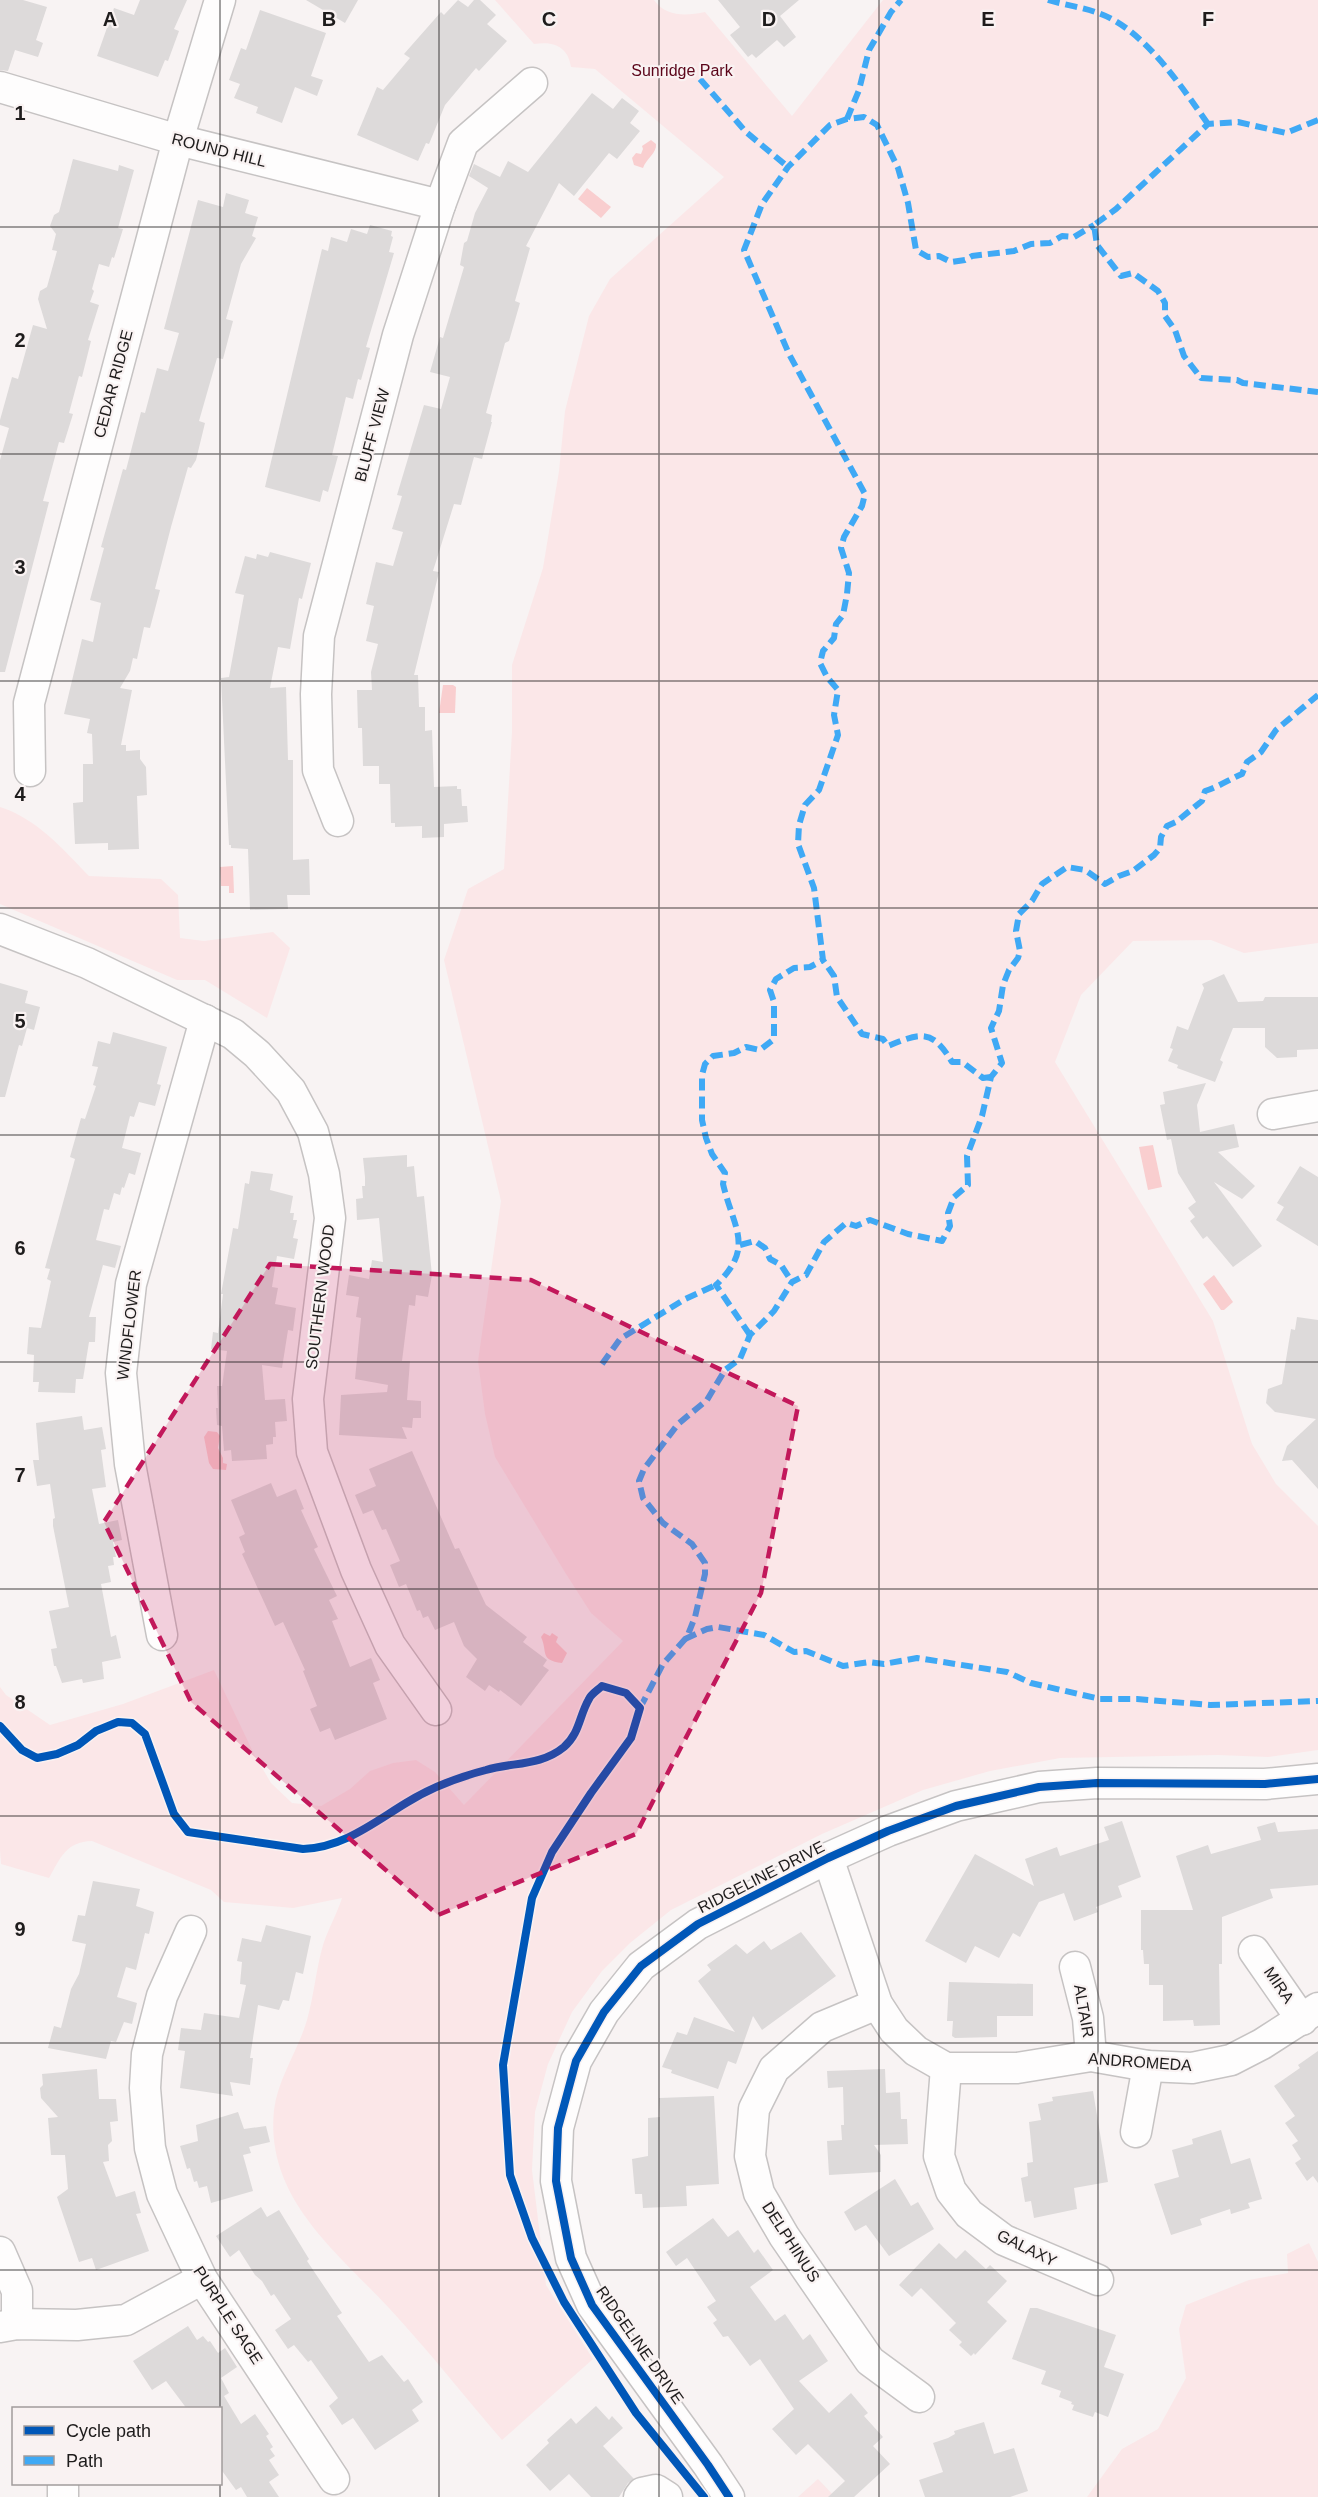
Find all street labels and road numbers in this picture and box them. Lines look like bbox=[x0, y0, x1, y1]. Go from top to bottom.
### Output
street label: ROUND HILL bbox=[170, 130, 268, 170]
street label: CEDAR RIDGE bbox=[90, 328, 136, 440]
street label: BLUFF VIEW bbox=[351, 386, 393, 484]
street label: SOUTHERN WOOD bbox=[303, 1224, 337, 1370]
street label: WINDFLOWER bbox=[114, 1269, 144, 1381]
street label: RIDGELINE DRIVE bbox=[695, 1838, 827, 1916]
street label: MIRA bbox=[1261, 1964, 1297, 2007]
street label: ALTAIR bbox=[1071, 1983, 1097, 2039]
street label: ANDROMEDA bbox=[1088, 2050, 1193, 2074]
street label: DELPHINUS bbox=[759, 2199, 823, 2285]
street label: GALAXY bbox=[994, 2226, 1060, 2270]
street label: PURPLE SAGE bbox=[190, 2263, 266, 2367]
street label: RIDGELINE DRIVE bbox=[593, 2283, 687, 2407]

